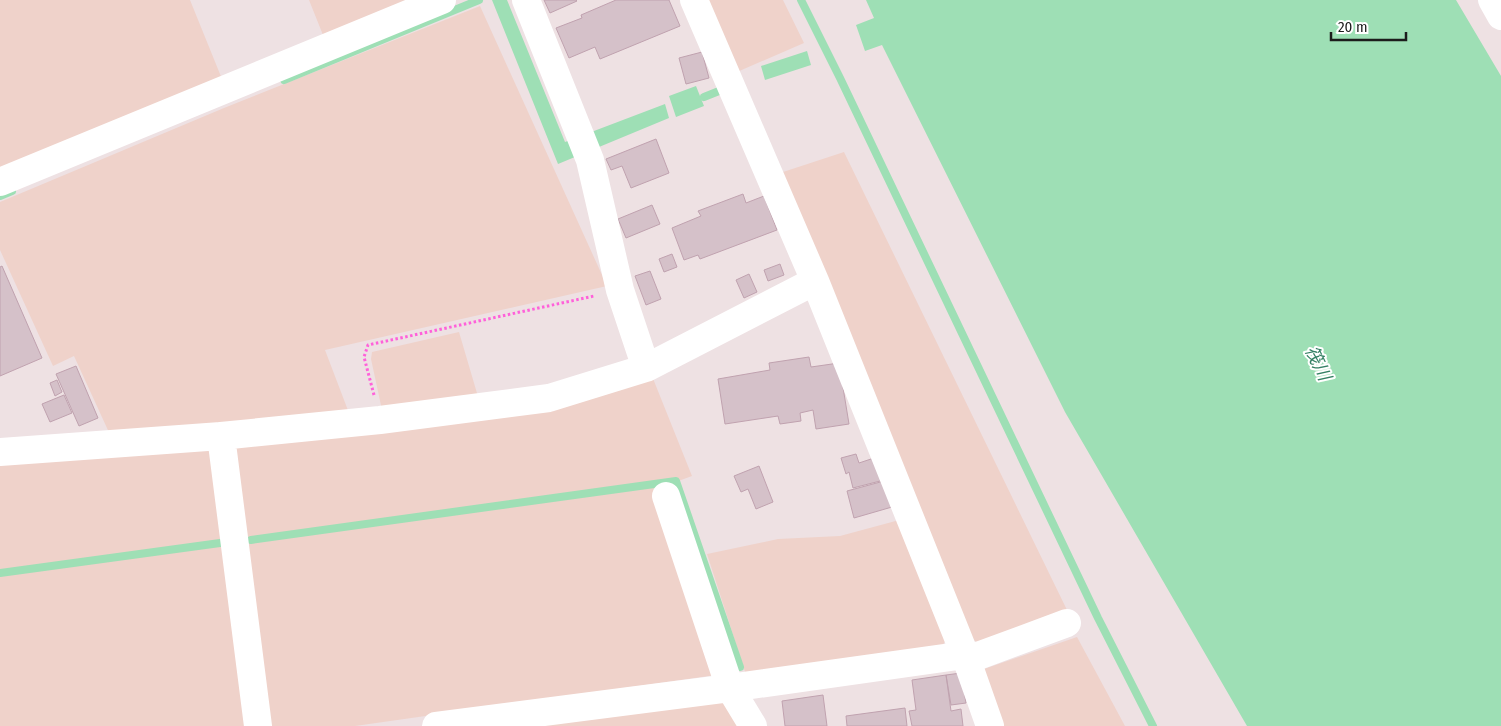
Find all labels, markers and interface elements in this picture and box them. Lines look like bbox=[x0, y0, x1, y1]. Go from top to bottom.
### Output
scale bar bbox=[1331, 10, 1406, 42]
text: 20 m bbox=[1338, 18, 1368, 36]
water label: 筏川 bbox=[1300, 342, 1337, 386]

